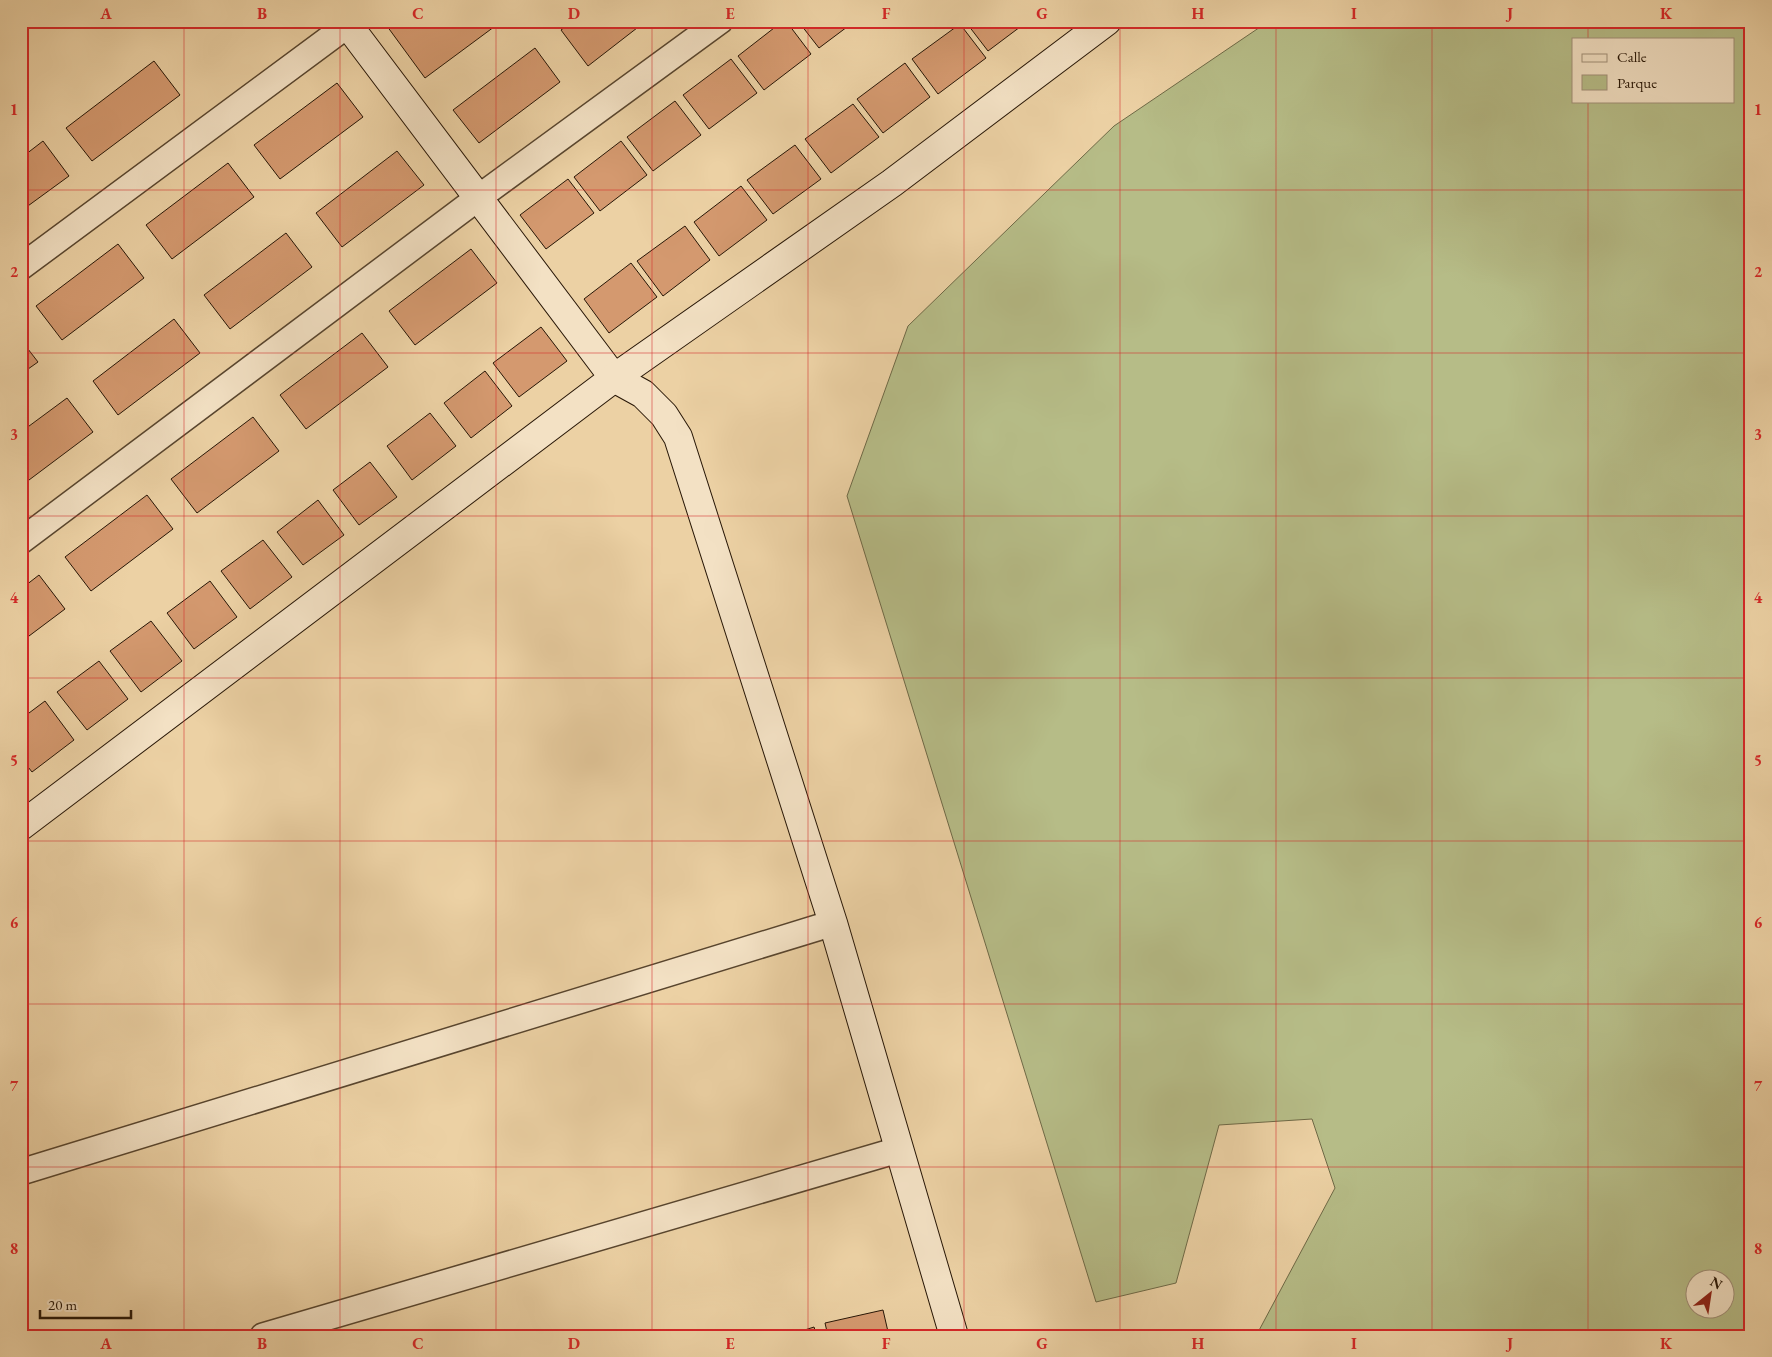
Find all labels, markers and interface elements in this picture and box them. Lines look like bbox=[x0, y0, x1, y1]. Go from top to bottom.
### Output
text: A bbox=[99, 3, 112, 24]
text: B bbox=[257, 3, 267, 24]
text: C bbox=[412, 3, 424, 24]
text: D bbox=[568, 3, 580, 24]
text: E bbox=[725, 3, 735, 24]
text: F bbox=[882, 3, 891, 24]
text: G bbox=[1036, 3, 1048, 24]
text: H bbox=[1192, 3, 1205, 24]
text: I bbox=[1351, 3, 1357, 24]
text: J bbox=[1505, 3, 1513, 24]
text: K bbox=[1660, 3, 1673, 24]
legend bbox=[1572, 38, 1734, 102]
text: Calle bbox=[1617, 47, 1647, 66]
text: Parque bbox=[1617, 73, 1657, 92]
text: 1 bbox=[10, 99, 18, 120]
text: 1 bbox=[1754, 99, 1762, 120]
text: 2 bbox=[10, 261, 19, 282]
text: 2 bbox=[1754, 261, 1763, 282]
text: 3 bbox=[10, 424, 18, 445]
text: 3 bbox=[1754, 424, 1762, 445]
text: 4 bbox=[10, 587, 19, 608]
text: 4 bbox=[1754, 587, 1763, 608]
text: 5 bbox=[10, 750, 18, 771]
text: 5 bbox=[1754, 750, 1762, 771]
text: 6 bbox=[10, 912, 19, 933]
text: 6 bbox=[1754, 912, 1763, 933]
text: 7 bbox=[10, 1075, 19, 1096]
text: 7 bbox=[1754, 1075, 1763, 1096]
text: 8 bbox=[10, 1238, 18, 1259]
text: 8 bbox=[1754, 1238, 1762, 1259]
north arrow bbox=[1684, 1270, 1734, 1320]
text: N bbox=[1707, 1272, 1726, 1294]
scale bar bbox=[40, 1287, 131, 1319]
text: 20 m bbox=[48, 1295, 77, 1314]
text: A bbox=[99, 1333, 112, 1354]
text: B bbox=[257, 1333, 267, 1354]
text: C bbox=[412, 1333, 424, 1354]
text: D bbox=[568, 1333, 580, 1354]
text: E bbox=[725, 1333, 735, 1354]
text: F bbox=[882, 1333, 891, 1354]
text: G bbox=[1036, 1333, 1048, 1354]
text: H bbox=[1192, 1333, 1205, 1354]
text: I bbox=[1351, 1333, 1357, 1354]
text: J bbox=[1505, 1333, 1513, 1354]
text: K bbox=[1660, 1333, 1673, 1354]

